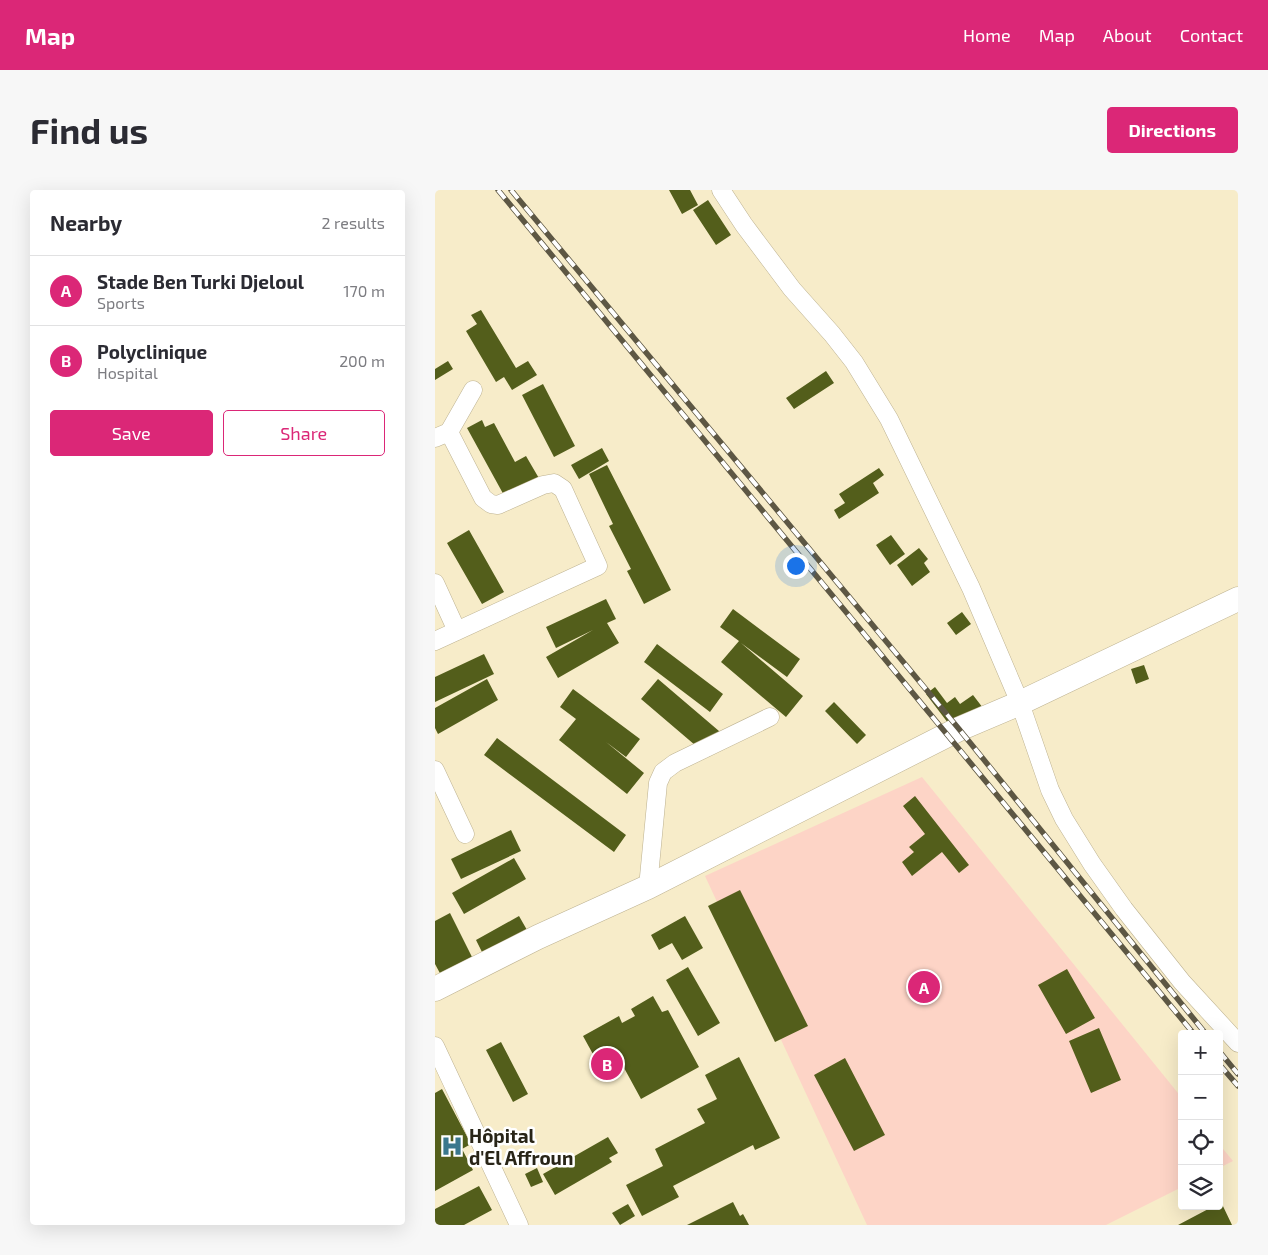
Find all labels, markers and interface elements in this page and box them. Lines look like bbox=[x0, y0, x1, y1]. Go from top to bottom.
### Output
text: Map bbox=[25, 21, 75, 50]
text: Home bbox=[963, 24, 1011, 46]
text: Map bbox=[1039, 24, 1075, 46]
text: About bbox=[1103, 24, 1152, 46]
text: Contact bbox=[1180, 24, 1243, 46]
button: Directions bbox=[1107, 107, 1238, 153]
text: Find us bbox=[30, 109, 148, 151]
text: Nearby bbox=[50, 210, 122, 235]
text: 2 results bbox=[322, 213, 385, 232]
text: Stade Ben Turki Djeloul bbox=[97, 270, 304, 293]
text: A bbox=[61, 281, 71, 300]
text: 170 m bbox=[343, 281, 385, 300]
text: Sports bbox=[97, 293, 145, 312]
text: Polyclinique bbox=[97, 340, 207, 363]
text: B bbox=[61, 351, 71, 370]
text: 200 m bbox=[339, 351, 385, 370]
text: Hospital bbox=[97, 363, 158, 382]
button: Save bbox=[50, 410, 213, 456]
button: Share bbox=[223, 410, 385, 456]
your location bbox=[783, 553, 809, 579]
pin: A bbox=[908, 968, 940, 1006]
map controls bbox=[1178, 1030, 1223, 1210]
button: + bbox=[1178, 1030, 1223, 1075]
pin: B bbox=[591, 1045, 623, 1083]
button: − bbox=[1178, 1075, 1223, 1120]
button: locate bbox=[1178, 1120, 1223, 1165]
place label: Hôpital d'El Affroun bbox=[469, 1124, 573, 1169]
hospital icon: Hôpital d'El Affroun bbox=[439, 1133, 465, 1159]
button: layers bbox=[1178, 1165, 1223, 1210]

